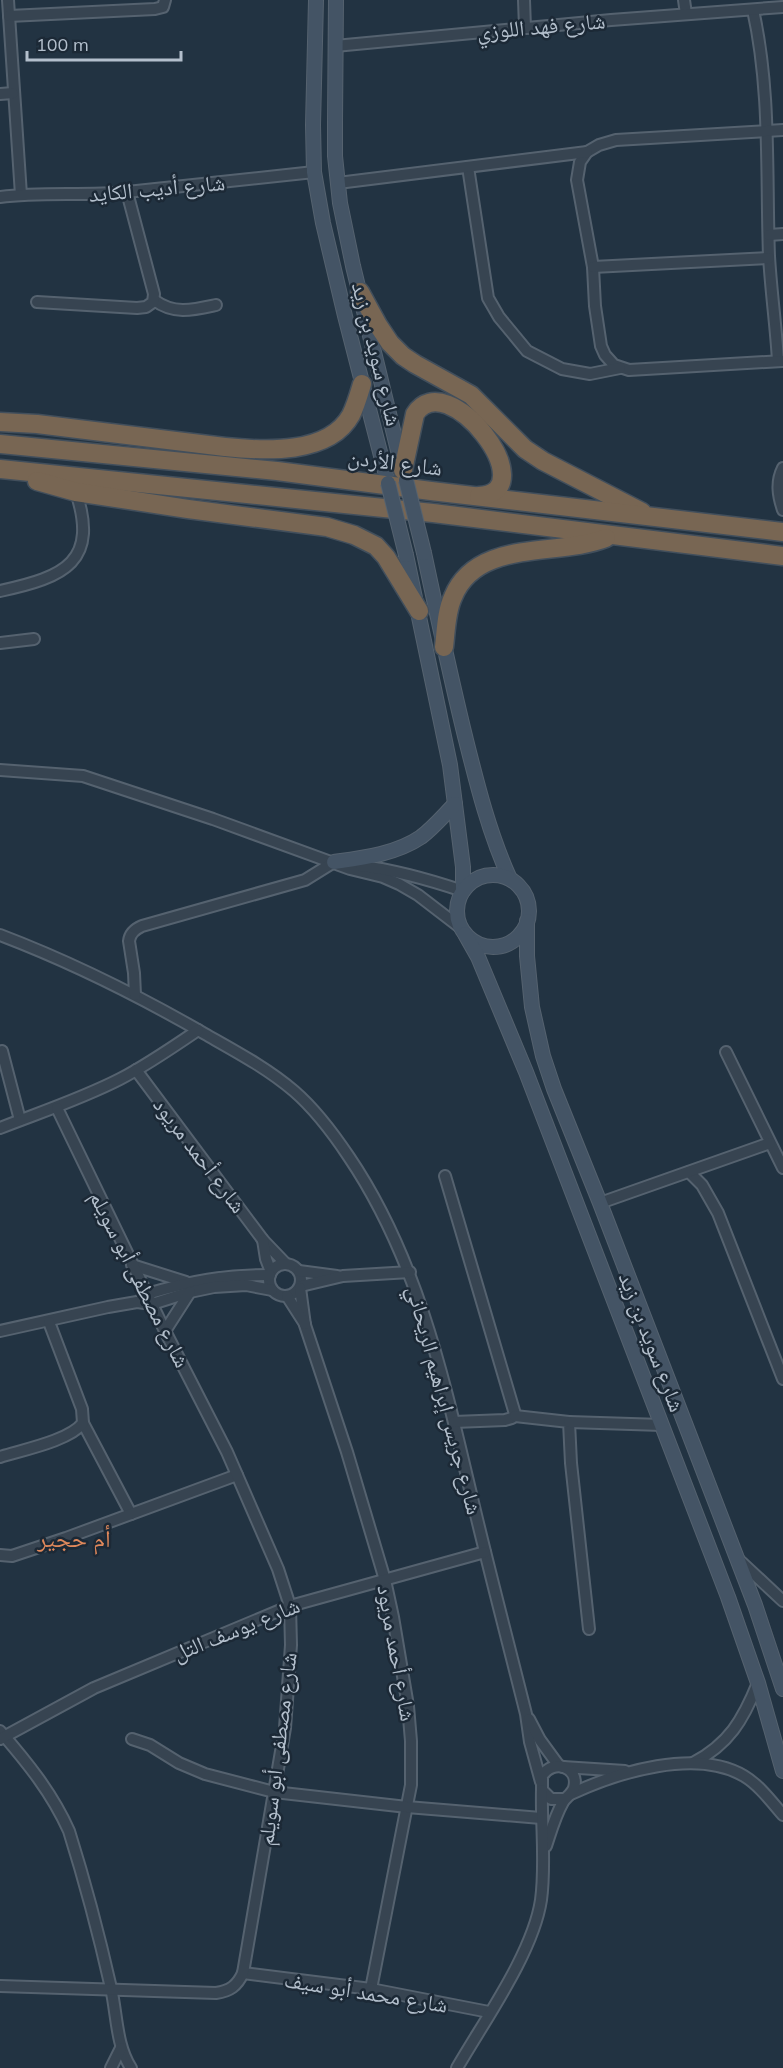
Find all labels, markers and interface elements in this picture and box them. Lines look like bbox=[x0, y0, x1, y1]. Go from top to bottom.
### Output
street label: شارع فهد اللوزي bbox=[476, 6, 607, 49]
scale bar bbox=[27, 24, 182, 62]
text: 100 m bbox=[36, 33, 89, 56]
street label: شارع أديب الكايد bbox=[88, 168, 226, 208]
street label: شارع سويد بن زيد bbox=[346, 279, 408, 429]
street label: شارع الأردن bbox=[346, 442, 444, 482]
street label: شارع أحمد مريود bbox=[147, 1091, 253, 1219]
street label: شارع مصطفى أبو سويلم bbox=[82, 1186, 197, 1372]
street label: شارع سويد بن زيد bbox=[613, 1268, 691, 1416]
street label: شارع جريس إبراهيم الريحاني bbox=[398, 1283, 489, 1518]
district label: أم حجير bbox=[36, 1523, 111, 1555]
street label: شارع أحمد مريود bbox=[371, 1583, 423, 1723]
street label: شارع يوسف التل bbox=[168, 1591, 304, 1667]
street label: شارع مصطفى أبو سويلم bbox=[251, 1651, 304, 1847]
street label: شارع محمد أبو سيف bbox=[282, 1965, 450, 2019]

